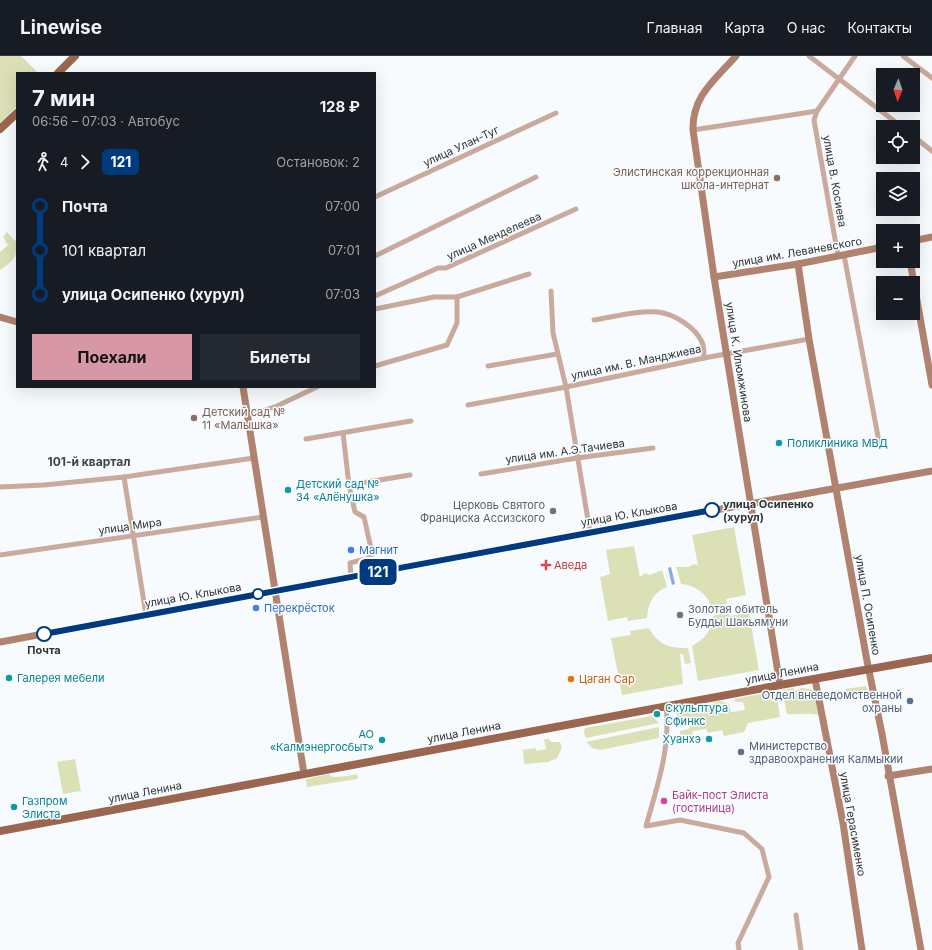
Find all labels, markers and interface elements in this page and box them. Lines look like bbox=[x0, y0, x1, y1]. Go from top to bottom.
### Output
text: Linewise bbox=[20, 16, 102, 39]
text: Главная bbox=[647, 19, 702, 36]
text: Карта bbox=[724, 19, 765, 36]
text: О нас bbox=[787, 19, 825, 36]
text: Контакты bbox=[847, 19, 912, 36]
north arrow bbox=[876, 68, 920, 112]
map controls bbox=[876, 68, 920, 320]
text: 7 мин bbox=[32, 85, 95, 111]
text: 128 ₽ bbox=[320, 97, 360, 116]
text: 06:56 – 07:03 · Автобус bbox=[32, 113, 180, 129]
button: locate bbox=[876, 120, 920, 164]
street label: улица Улан-Туг bbox=[421, 122, 501, 170]
street label: улица В. Косиева bbox=[820, 134, 850, 228]
icon: walk bbox=[32, 151, 54, 173]
icon: forward bbox=[74, 151, 96, 173]
text: 121 bbox=[110, 153, 131, 170]
text: 4 bbox=[60, 154, 68, 170]
text: Остановок: 2 bbox=[276, 154, 360, 170]
place label: Элистинская коррекционная школа-интернат bbox=[613, 165, 770, 192]
button: layers bbox=[876, 172, 920, 216]
marker: Элистинская коррекционная школа-интернат bbox=[772, 173, 782, 183]
text: Почта bbox=[62, 197, 108, 216]
text: 07:00 bbox=[325, 198, 360, 214]
street label: улица Менделеева bbox=[445, 209, 543, 263]
button: + bbox=[876, 224, 920, 268]
street label: улица им. Леваневского bbox=[731, 234, 863, 270]
text: 101 квартал bbox=[62, 241, 146, 260]
text: 07:01 bbox=[328, 242, 360, 258]
button: − bbox=[876, 276, 920, 320]
text: улица Осипенко (хурул) bbox=[62, 285, 245, 304]
text: 07:03 bbox=[325, 286, 360, 302]
street label: улица К. Илюмжинова bbox=[723, 301, 755, 423]
button: Поехали bbox=[32, 334, 192, 380]
button: Билеты bbox=[200, 334, 360, 380]
street label: улица им. В. Манджиева bbox=[570, 341, 702, 383]
place label: Детский сад № 11 «Малышка» bbox=[202, 405, 285, 432]
marker: Детский сад № 11 «Малышка» bbox=[189, 413, 199, 423]
street label: улица им. А.Э.Тачиева bbox=[504, 436, 626, 466]
place label: Поликлиника МВД bbox=[787, 436, 888, 450]
marker: Поликлиника МВД bbox=[774, 438, 784, 448]
district label: 101-й квартал bbox=[48, 454, 131, 469]
place label: Детский сад № 34 «Алёнушка» bbox=[296, 477, 380, 504]
marker: Детский сад № 34 «Алёнушка» bbox=[283, 485, 293, 495]
place label: улица Осипенко (хурул) bbox=[723, 497, 814, 524]
place label: Церковь Святого Франциска Ассизского bbox=[420, 498, 545, 525]
street label: улица Ю. Клыкова bbox=[580, 499, 678, 529]
marker: улица Осипенко (хурул) bbox=[704, 502, 720, 518]
marker: Церковь Святого Франциска Ассизского bbox=[548, 506, 558, 516]
street label: улица Мира bbox=[97, 515, 163, 537]
place label: Магнит bbox=[359, 543, 399, 557]
marker: Магнит bbox=[346, 545, 356, 555]
street label: улица П. Осипенко bbox=[852, 554, 884, 657]
place label: Аведа bbox=[554, 558, 587, 572]
line badge: 121 bbox=[355, 559, 401, 585]
marker: Аведа bbox=[541, 560, 551, 570]
text: 121 bbox=[368, 563, 388, 580]
street label: улица Ю. Клыкова bbox=[144, 580, 242, 610]
unlabelled marker bbox=[252, 588, 264, 600]
place label: Перекрёсток bbox=[264, 601, 335, 615]
place label: Золотая обитель Будды Шакьямуни bbox=[688, 602, 788, 629]
marker: Перекрёсток bbox=[251, 603, 261, 613]
marker: Золотая обитель Будды Шакьямуни bbox=[675, 610, 685, 620]
marker: Почта bbox=[36, 626, 52, 642]
place label: Почта bbox=[27, 643, 61, 657]
street label: улица Ленина bbox=[744, 659, 820, 687]
place label: Галерея мебели bbox=[17, 671, 104, 685]
place label: Цаган Сар bbox=[579, 672, 635, 686]
marker: Галерея мебели bbox=[4, 673, 14, 683]
marker: Цаган Сар bbox=[566, 674, 576, 684]
place label: Отдел вневедомственной охраны bbox=[762, 688, 902, 715]
marker: Отдел вневедомственной охраны bbox=[905, 696, 915, 706]
place label: Скульптура Сфинкс bbox=[665, 701, 728, 728]
marker: Скульптура Сфинкс bbox=[652, 709, 662, 719]
street label: улица Ленина bbox=[426, 718, 502, 746]
place label: АО «Калмэнергосбыт» bbox=[270, 727, 374, 754]
place label: Хуанхэ bbox=[662, 732, 701, 746]
marker: Хуанхэ bbox=[704, 734, 714, 744]
marker: АО «Калмэнергосбыт» bbox=[377, 735, 387, 745]
place label: Министерство здравоохранения Калмыкии bbox=[749, 739, 903, 766]
marker: Министерство здравоохранения Калмыкии bbox=[736, 747, 746, 757]
street label: улица Герасименко bbox=[837, 771, 869, 878]
street label: улица Ленина bbox=[107, 778, 183, 806]
place label: Байк-пост Элиста (гостиница) bbox=[672, 788, 768, 815]
place label: Газпром Элиста bbox=[22, 794, 67, 821]
marker: Байк-пост Элиста (гостиница) bbox=[659, 796, 669, 806]
marker: Газпром Элиста bbox=[9, 802, 19, 812]

